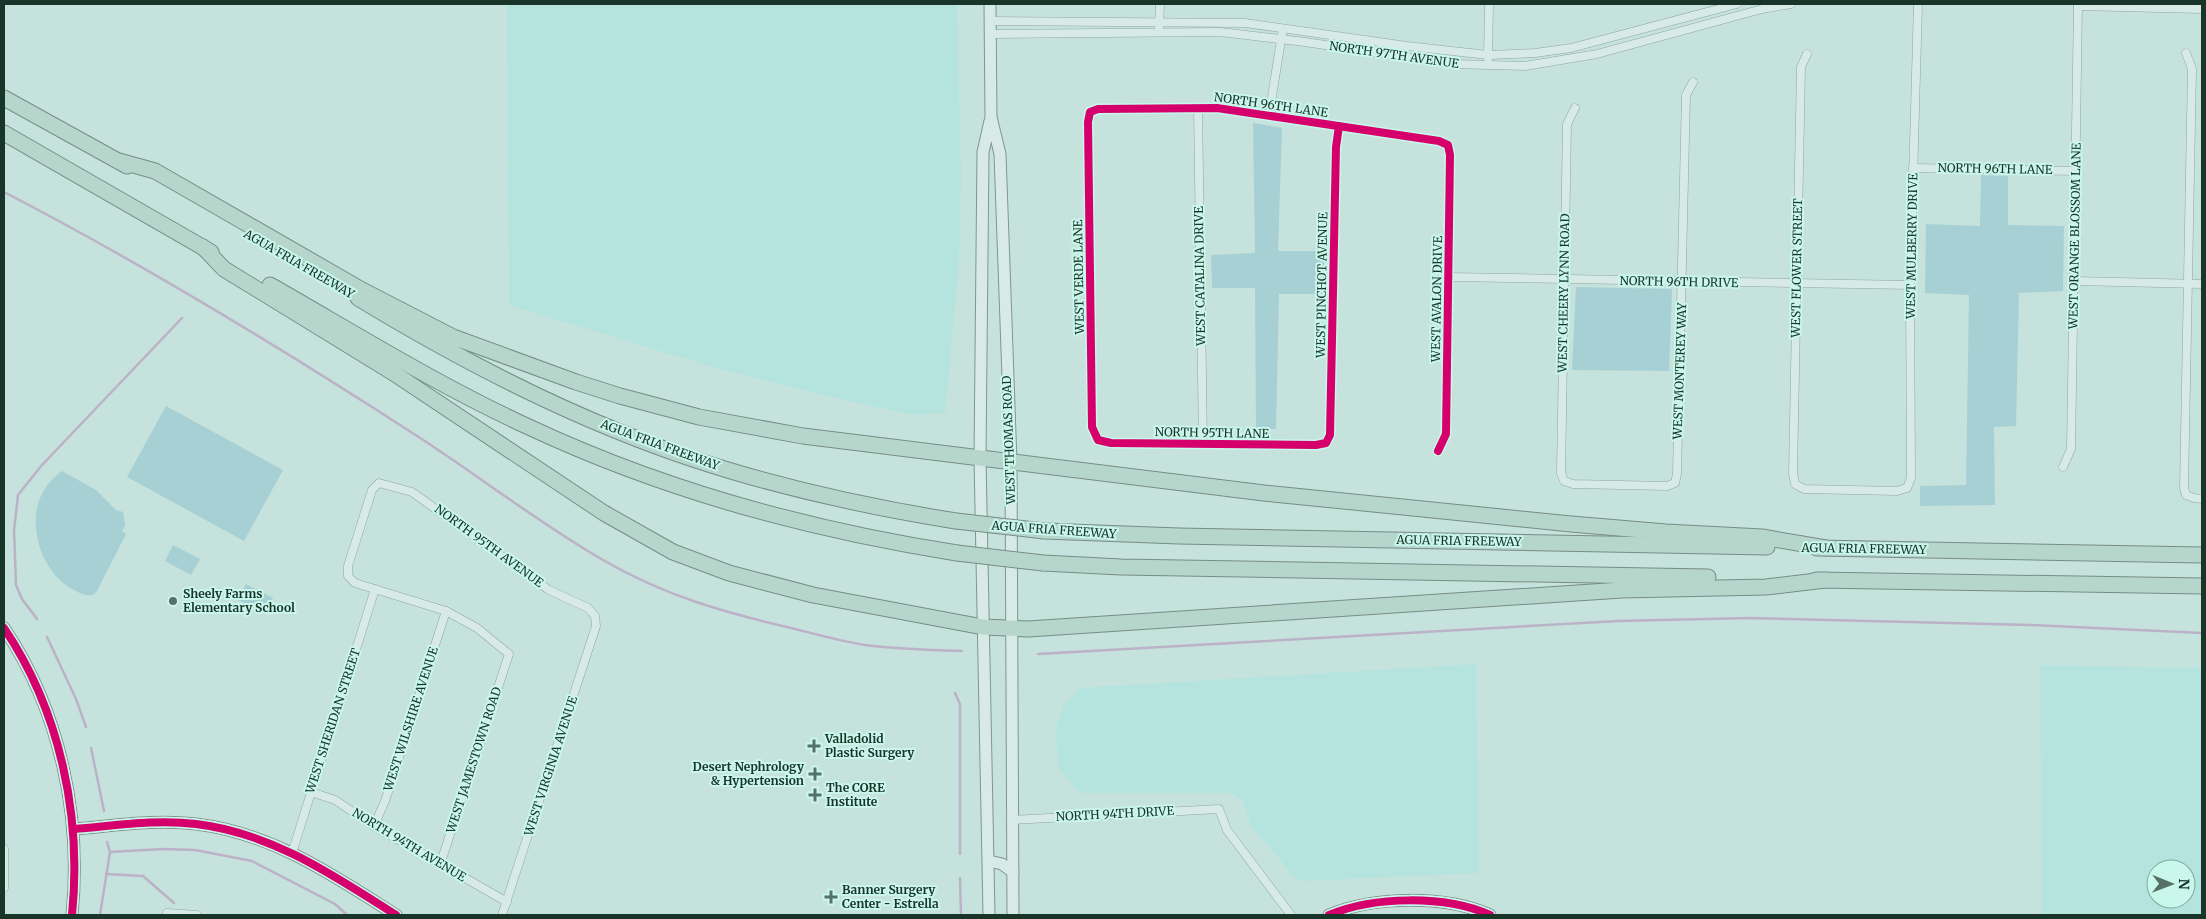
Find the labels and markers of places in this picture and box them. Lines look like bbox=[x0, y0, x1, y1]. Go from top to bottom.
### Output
place label: Sheely Farms Elementary School bbox=[183, 586, 295, 615]
marker: Sheely Farms Elementary School bbox=[167, 595, 179, 607]
place label: Valladolid Plastic Surgery bbox=[824, 731, 915, 760]
marker: Valladolid Plastic Surgery bbox=[807, 739, 821, 753]
place label: Desert Nephrology & Hypertension bbox=[693, 759, 805, 788]
marker: Desert Nephrology & Hypertension bbox=[808, 767, 822, 781]
place label: The CORE Institute bbox=[826, 780, 885, 809]
marker: The CORE Institute bbox=[808, 788, 822, 802]
place label: Banner Surgery Center - Estrella bbox=[842, 882, 939, 911]
marker: Banner Surgery Center - Estrella bbox=[824, 890, 838, 904]

